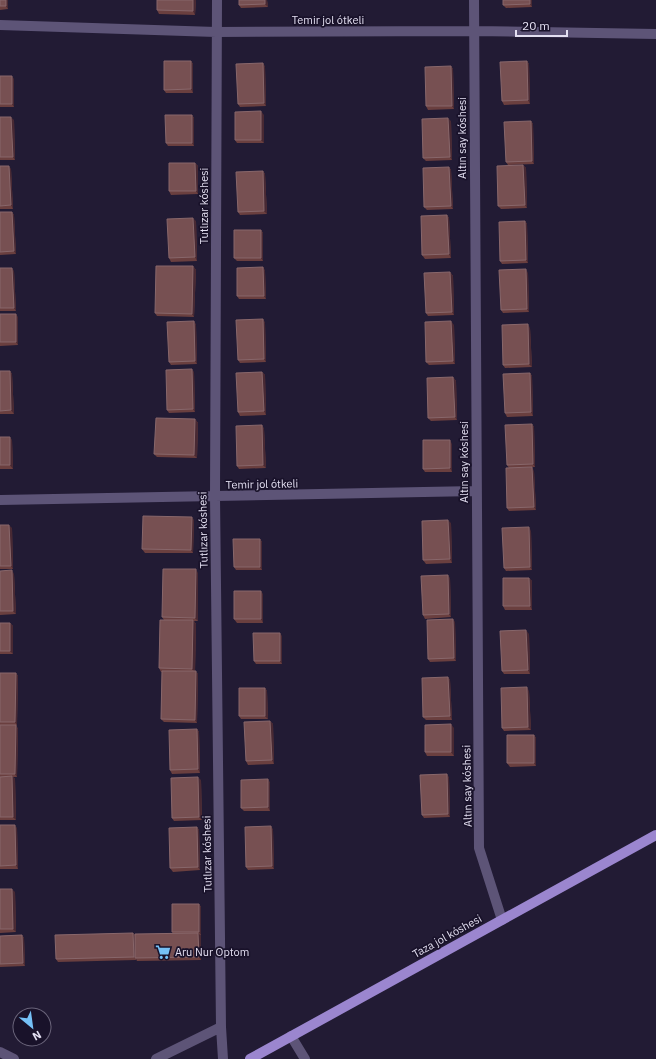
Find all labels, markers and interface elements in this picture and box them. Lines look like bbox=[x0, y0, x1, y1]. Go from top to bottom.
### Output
scale bar bbox=[516, 12, 567, 38]
street label: Temir jol ótkeli bbox=[292, 13, 364, 27]
text: 20 m bbox=[522, 18, 550, 33]
street label: Altın say kóshesi bbox=[455, 97, 469, 179]
street label: Tutlızar kóshesi bbox=[197, 168, 211, 244]
street label: Altın say kóshesi bbox=[457, 421, 471, 503]
street label: Temir jol ótkeli bbox=[226, 476, 298, 492]
street label: Tutlızar kóshesi bbox=[195, 492, 211, 568]
street label: Altın say kóshesi bbox=[459, 745, 475, 827]
street label: Tutlızar kóshesi bbox=[199, 816, 215, 892]
street label: Taza jol kóshesi bbox=[410, 911, 484, 961]
supermarket icon: Aru Nur Optom bbox=[154, 943, 172, 961]
place label: Aru Nur Optom bbox=[175, 945, 249, 959]
north arrow bbox=[12, 1007, 52, 1047]
text: N bbox=[30, 1028, 44, 1044]

